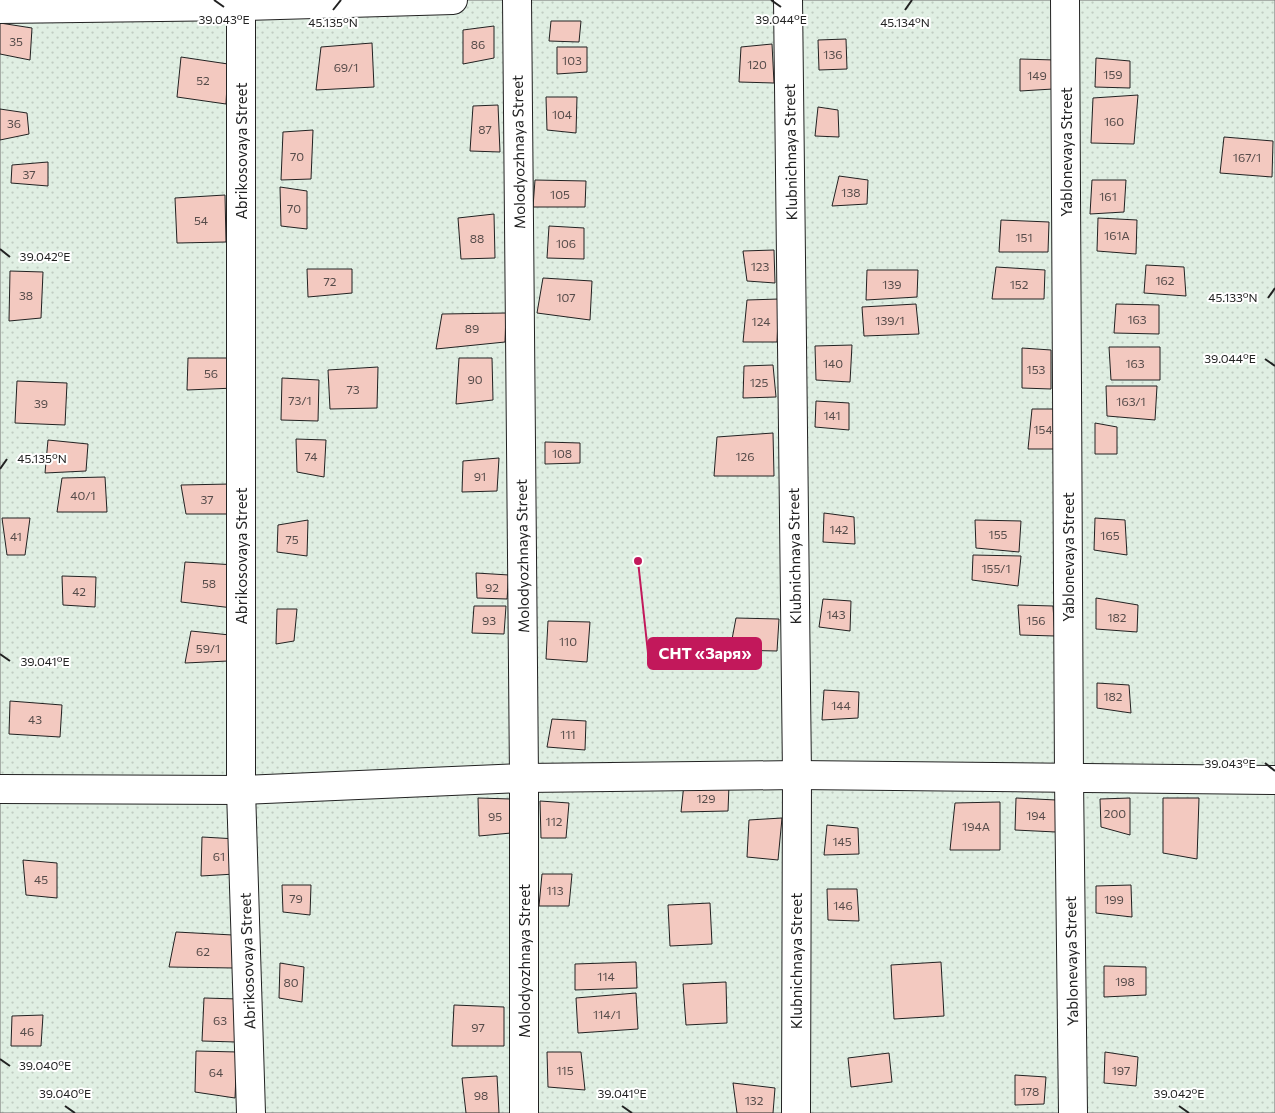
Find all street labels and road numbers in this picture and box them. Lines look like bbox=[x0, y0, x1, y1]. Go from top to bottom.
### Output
street label: Molodyozhnaya Street bbox=[508, 75, 528, 229]
street label: Abrikosovaya Street bbox=[232, 82, 250, 220]
street label: Klubnichnaya Street bbox=[780, 84, 800, 220]
street label: Yablonevaya Street bbox=[1057, 87, 1075, 217]
street label: Molodyozhnaya Street bbox=[512, 479, 532, 633]
street label: Abrikosovaya Street bbox=[232, 487, 250, 625]
street label: Klubnichnaya Street bbox=[784, 488, 804, 624]
street label: Yablonevaya Street bbox=[1059, 492, 1077, 622]
street label: Molodyozhnaya Street bbox=[515, 884, 533, 1038]
street label: Abrikosovaya Street bbox=[236, 892, 258, 1030]
street label: Klubnichnaya Street bbox=[787, 893, 805, 1029]
street label: Yablonevaya Street bbox=[1061, 896, 1081, 1026]

